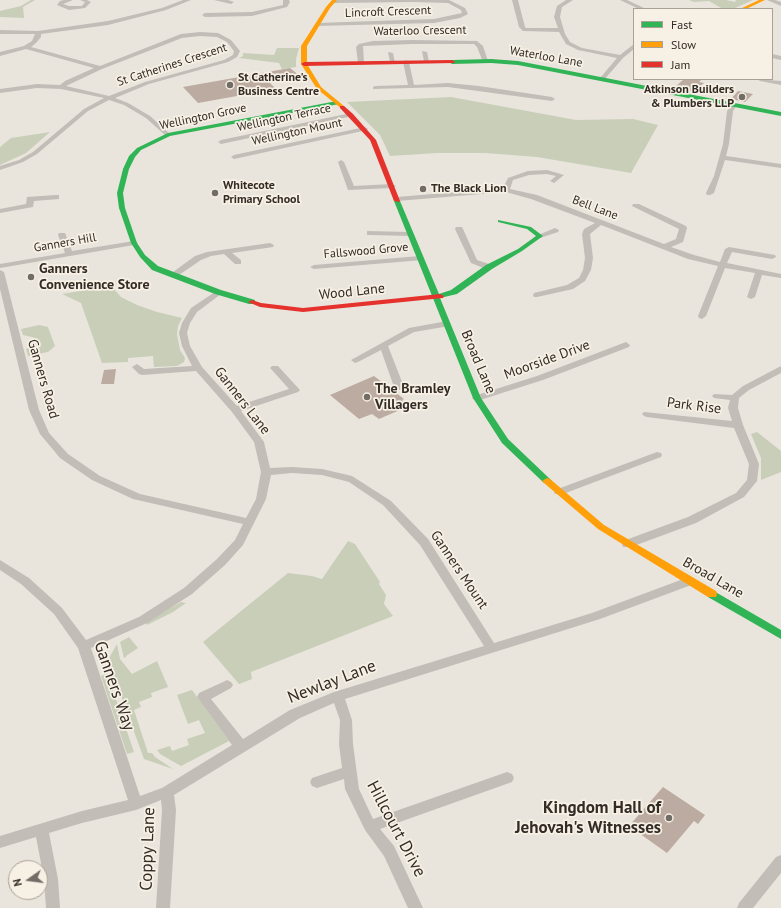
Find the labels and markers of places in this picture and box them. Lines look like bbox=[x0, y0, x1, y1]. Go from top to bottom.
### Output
place label: St Catherine's Business Centre bbox=[238, 71, 319, 99]
marker: St Catherine's Business Centre bbox=[225, 80, 235, 90]
place label: Atkinson Builders & Plumbers LLP bbox=[644, 83, 734, 111]
marker: Atkinson Builders & Plumbers LLP bbox=[737, 92, 747, 102]
place label: Whitecote Primary School bbox=[223, 179, 300, 207]
place label: The Black Lion bbox=[431, 182, 507, 196]
marker: The Black Lion bbox=[418, 184, 428, 194]
marker: Whitecote Primary School bbox=[210, 188, 220, 198]
place label: Ganners Convenience Store bbox=[39, 261, 150, 294]
marker: Ganners Convenience Store bbox=[26, 272, 36, 282]
place label: The Bramley Villagers bbox=[375, 381, 450, 414]
marker: The Bramley Villagers bbox=[362, 392, 372, 402]
place label: Kingdom Hall of Jehovah's Witnesses bbox=[515, 798, 661, 838]
marker: Kingdom Hall of Jehovah's Witnesses bbox=[664, 813, 674, 823]

